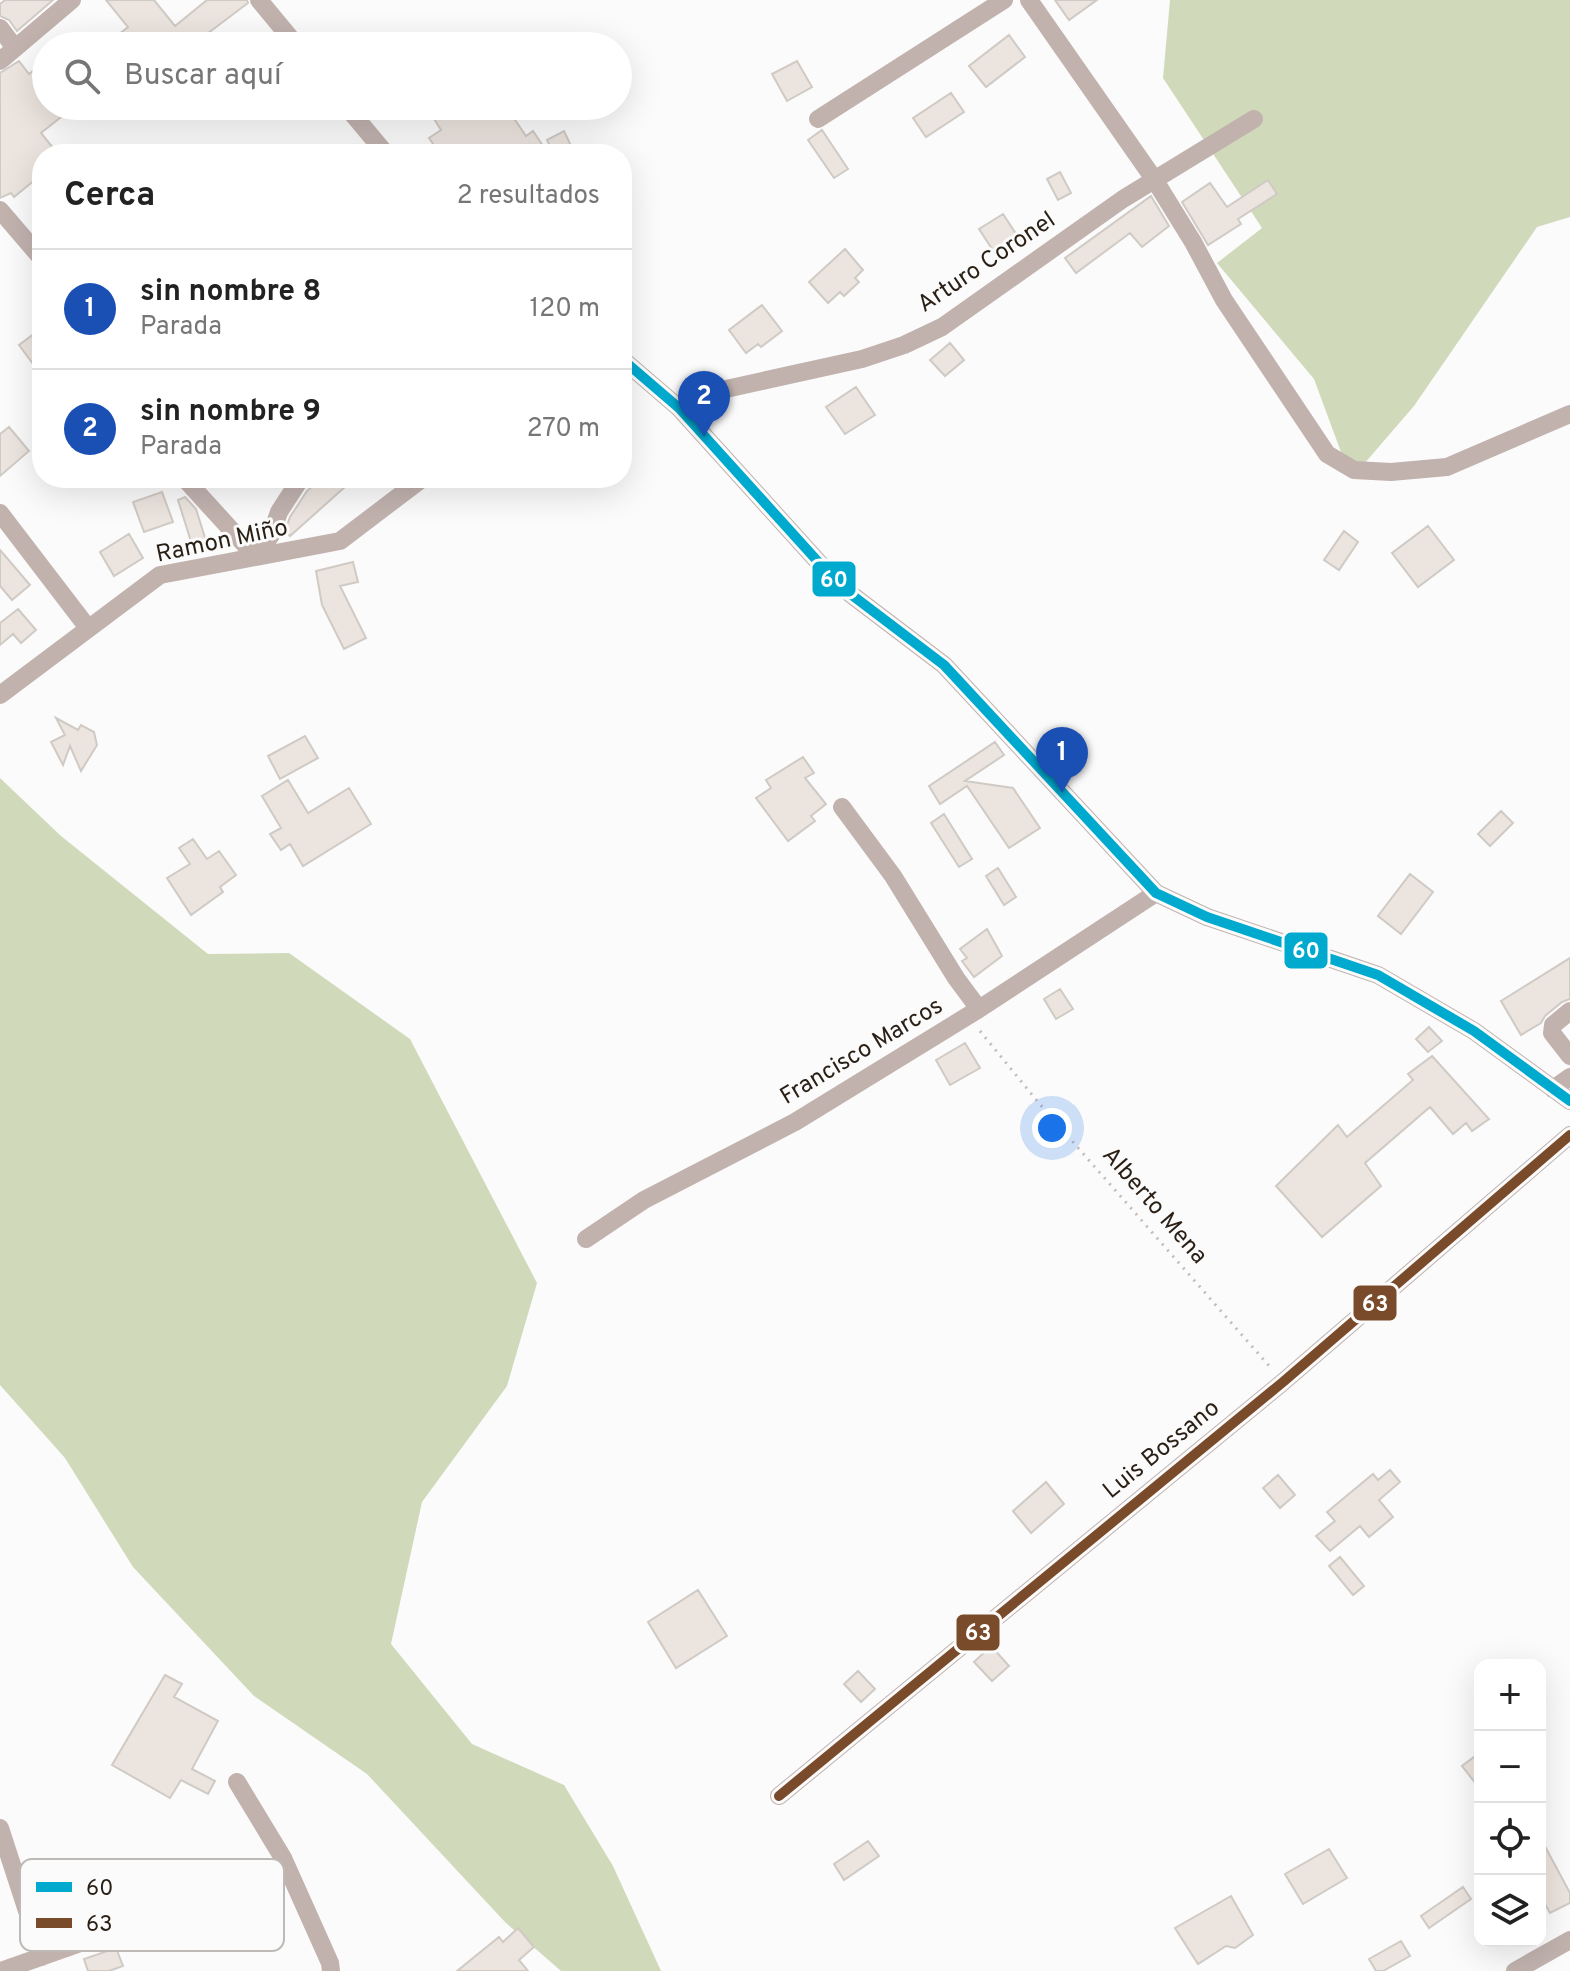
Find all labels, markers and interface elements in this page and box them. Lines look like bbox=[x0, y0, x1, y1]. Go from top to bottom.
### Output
search box bbox=[32, 32, 632, 120]
icon: search bbox=[60, 54, 104, 98]
text: Buscar aquí bbox=[124, 58, 282, 95]
text: Cerca bbox=[64, 175, 155, 218]
text: 2 resultados bbox=[457, 180, 600, 213]
street label: Arturo Coronel bbox=[912, 206, 1062, 320]
text: sin nombre 8 bbox=[140, 274, 321, 311]
text: 1 bbox=[85, 293, 95, 326]
text: 120 m bbox=[530, 293, 600, 326]
text: Parada bbox=[140, 311, 222, 344]
pin: 2 bbox=[678, 371, 730, 437]
text: sin nombre 9 bbox=[140, 394, 321, 431]
text: 2 bbox=[82, 413, 98, 446]
text: 270 m bbox=[527, 413, 600, 446]
text: Parada bbox=[140, 431, 222, 464]
street label: Ramon Miño bbox=[153, 513, 291, 571]
line badge: 60 bbox=[811, 560, 857, 598]
text: 60 bbox=[820, 568, 848, 595]
pin: 1 bbox=[1036, 727, 1088, 793]
line badge: 60 bbox=[1283, 931, 1329, 970]
text: 60 bbox=[1292, 939, 1320, 966]
street label: Francisco Marcos bbox=[775, 992, 949, 1112]
your location bbox=[1032, 1108, 1072, 1148]
street label: Alberto Mena bbox=[1095, 1141, 1213, 1271]
line badge: 63 bbox=[1352, 1284, 1398, 1322]
text: 63 bbox=[1362, 1292, 1388, 1319]
street label: Luis Bossano bbox=[1098, 1394, 1226, 1506]
line badge: 63 bbox=[955, 1613, 1001, 1652]
text: 63 bbox=[965, 1621, 991, 1648]
map controls bbox=[1474, 1659, 1546, 1947]
button: + bbox=[1474, 1659, 1546, 1731]
button: − bbox=[1474, 1731, 1546, 1803]
button: locate bbox=[1474, 1803, 1546, 1875]
legend bbox=[20, 1859, 284, 1951]
button: layers bbox=[1474, 1875, 1546, 1947]
text: 60 bbox=[86, 1876, 113, 1903]
text: 63 bbox=[86, 1912, 112, 1939]

